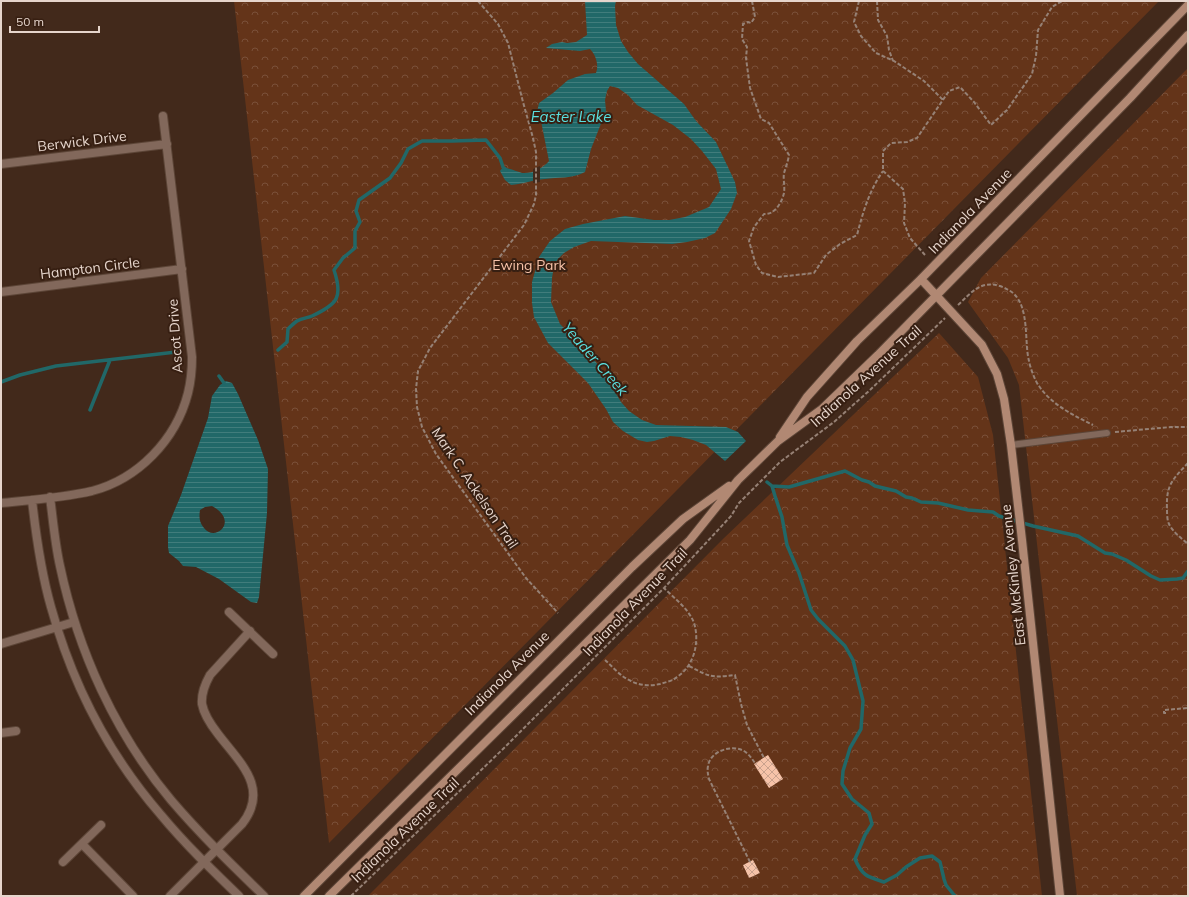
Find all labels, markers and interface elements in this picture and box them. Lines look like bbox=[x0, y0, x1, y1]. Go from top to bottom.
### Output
scale bar bbox=[10, 8, 99, 34]
text: 50 m bbox=[16, 14, 44, 29]
water label: Easter Lake bbox=[531, 107, 611, 126]
street label: Berwick Drive bbox=[36, 127, 128, 155]
street label: Indianola Avenue bbox=[925, 164, 1015, 258]
street label: Hampton Circle bbox=[39, 253, 141, 283]
park label: Ewing Park bbox=[492, 256, 566, 274]
street label: Ascot Drive bbox=[163, 298, 187, 374]
water label: Yeader Creek bbox=[558, 318, 633, 400]
street label: Indianola Avenue Trail bbox=[807, 321, 925, 431]
street label: Mark C. Ackelson Trail bbox=[428, 424, 522, 552]
street label: East McKinley Avenue bbox=[997, 503, 1029, 647]
street label: Indianola Avenue Trail bbox=[579, 544, 691, 660]
street label: Indianola Avenue bbox=[461, 627, 553, 719]
street label: Indianola Avenue Trail bbox=[347, 774, 463, 886]

